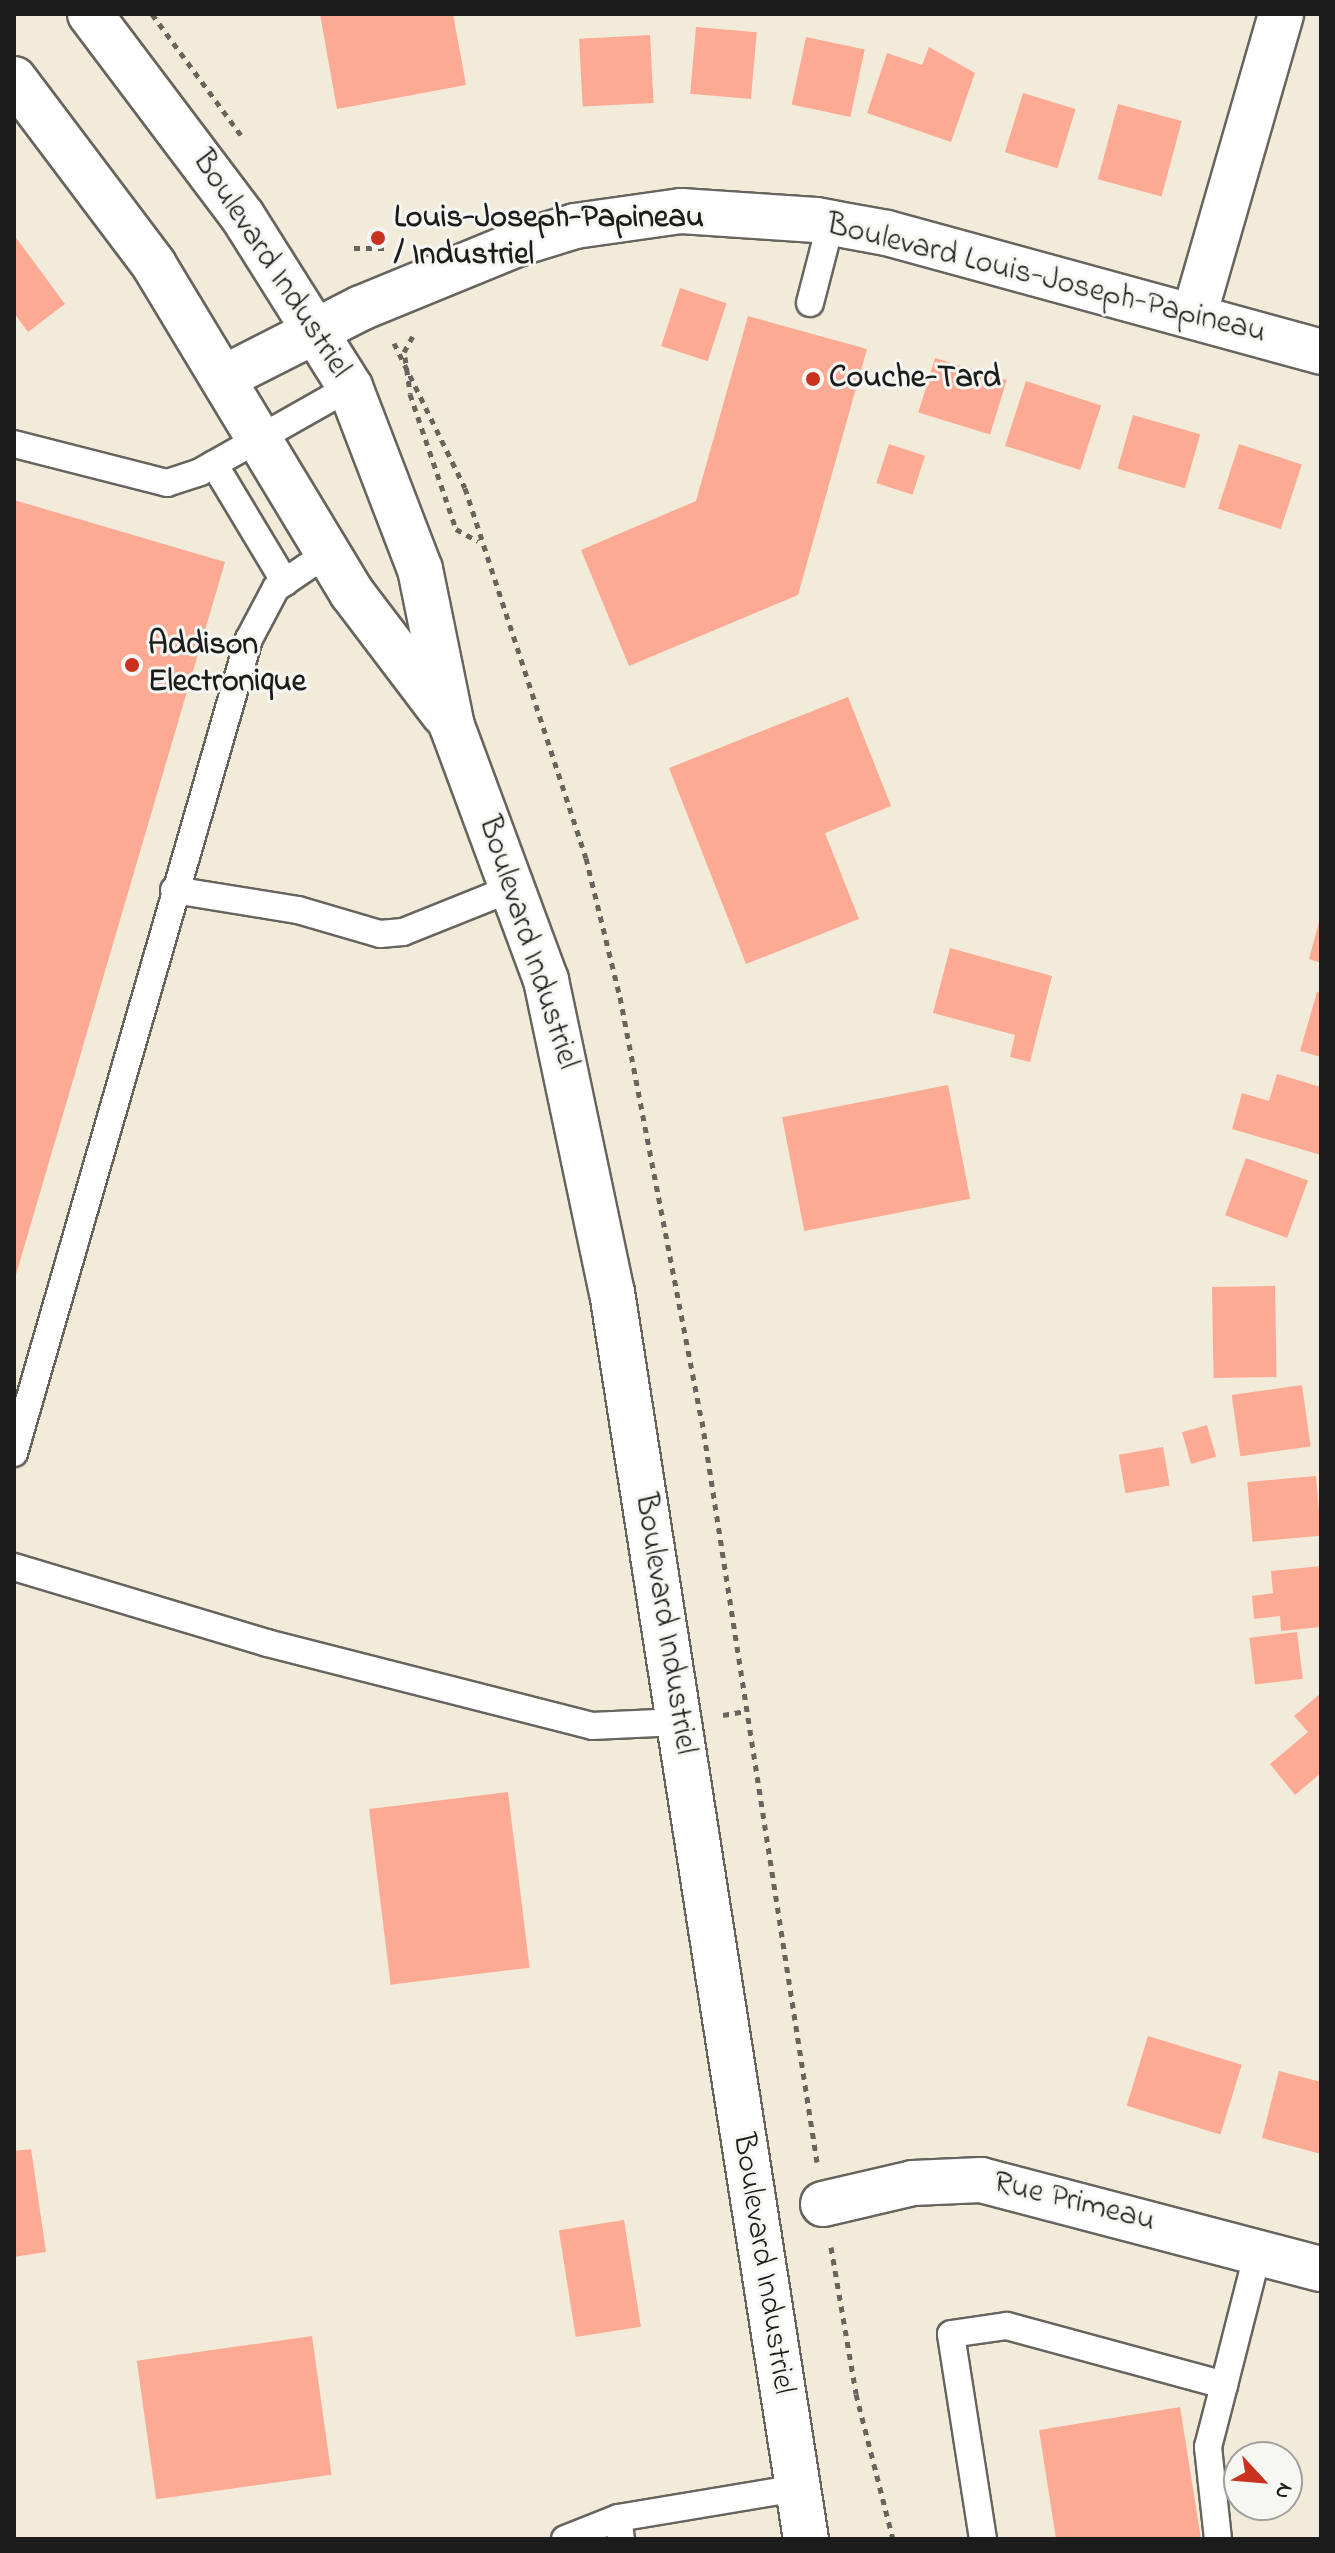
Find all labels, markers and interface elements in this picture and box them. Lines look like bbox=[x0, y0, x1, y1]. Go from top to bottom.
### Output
street label: Boulevard Industriel bbox=[182, 144, 358, 386]
place label: Louis-Joseph-Papineau / Industriel bbox=[394, 201, 704, 276]
street label: Boulevard Louis-Joseph-Papineau bbox=[822, 207, 1270, 353]
marker: Louis-Joseph-Papineau / Industriel bbox=[369, 229, 387, 247]
place label: Couche-Tard bbox=[829, 360, 1001, 398]
marker: Couche-Tard bbox=[804, 370, 822, 388]
place label: Addison Electronique bbox=[148, 628, 306, 703]
marker: Addison Electronique bbox=[123, 656, 141, 674]
street label: Boulevard Industriel bbox=[468, 812, 586, 1074]
street label: Boulevard Industriel bbox=[624, 1491, 704, 1757]
street label: Boulevard Industriel bbox=[722, 2131, 802, 2397]
street label: Rue Primeau bbox=[989, 2164, 1159, 2242]
north arrow bbox=[1223, 2441, 1303, 2521]
text: N bbox=[1265, 2477, 1300, 2504]

